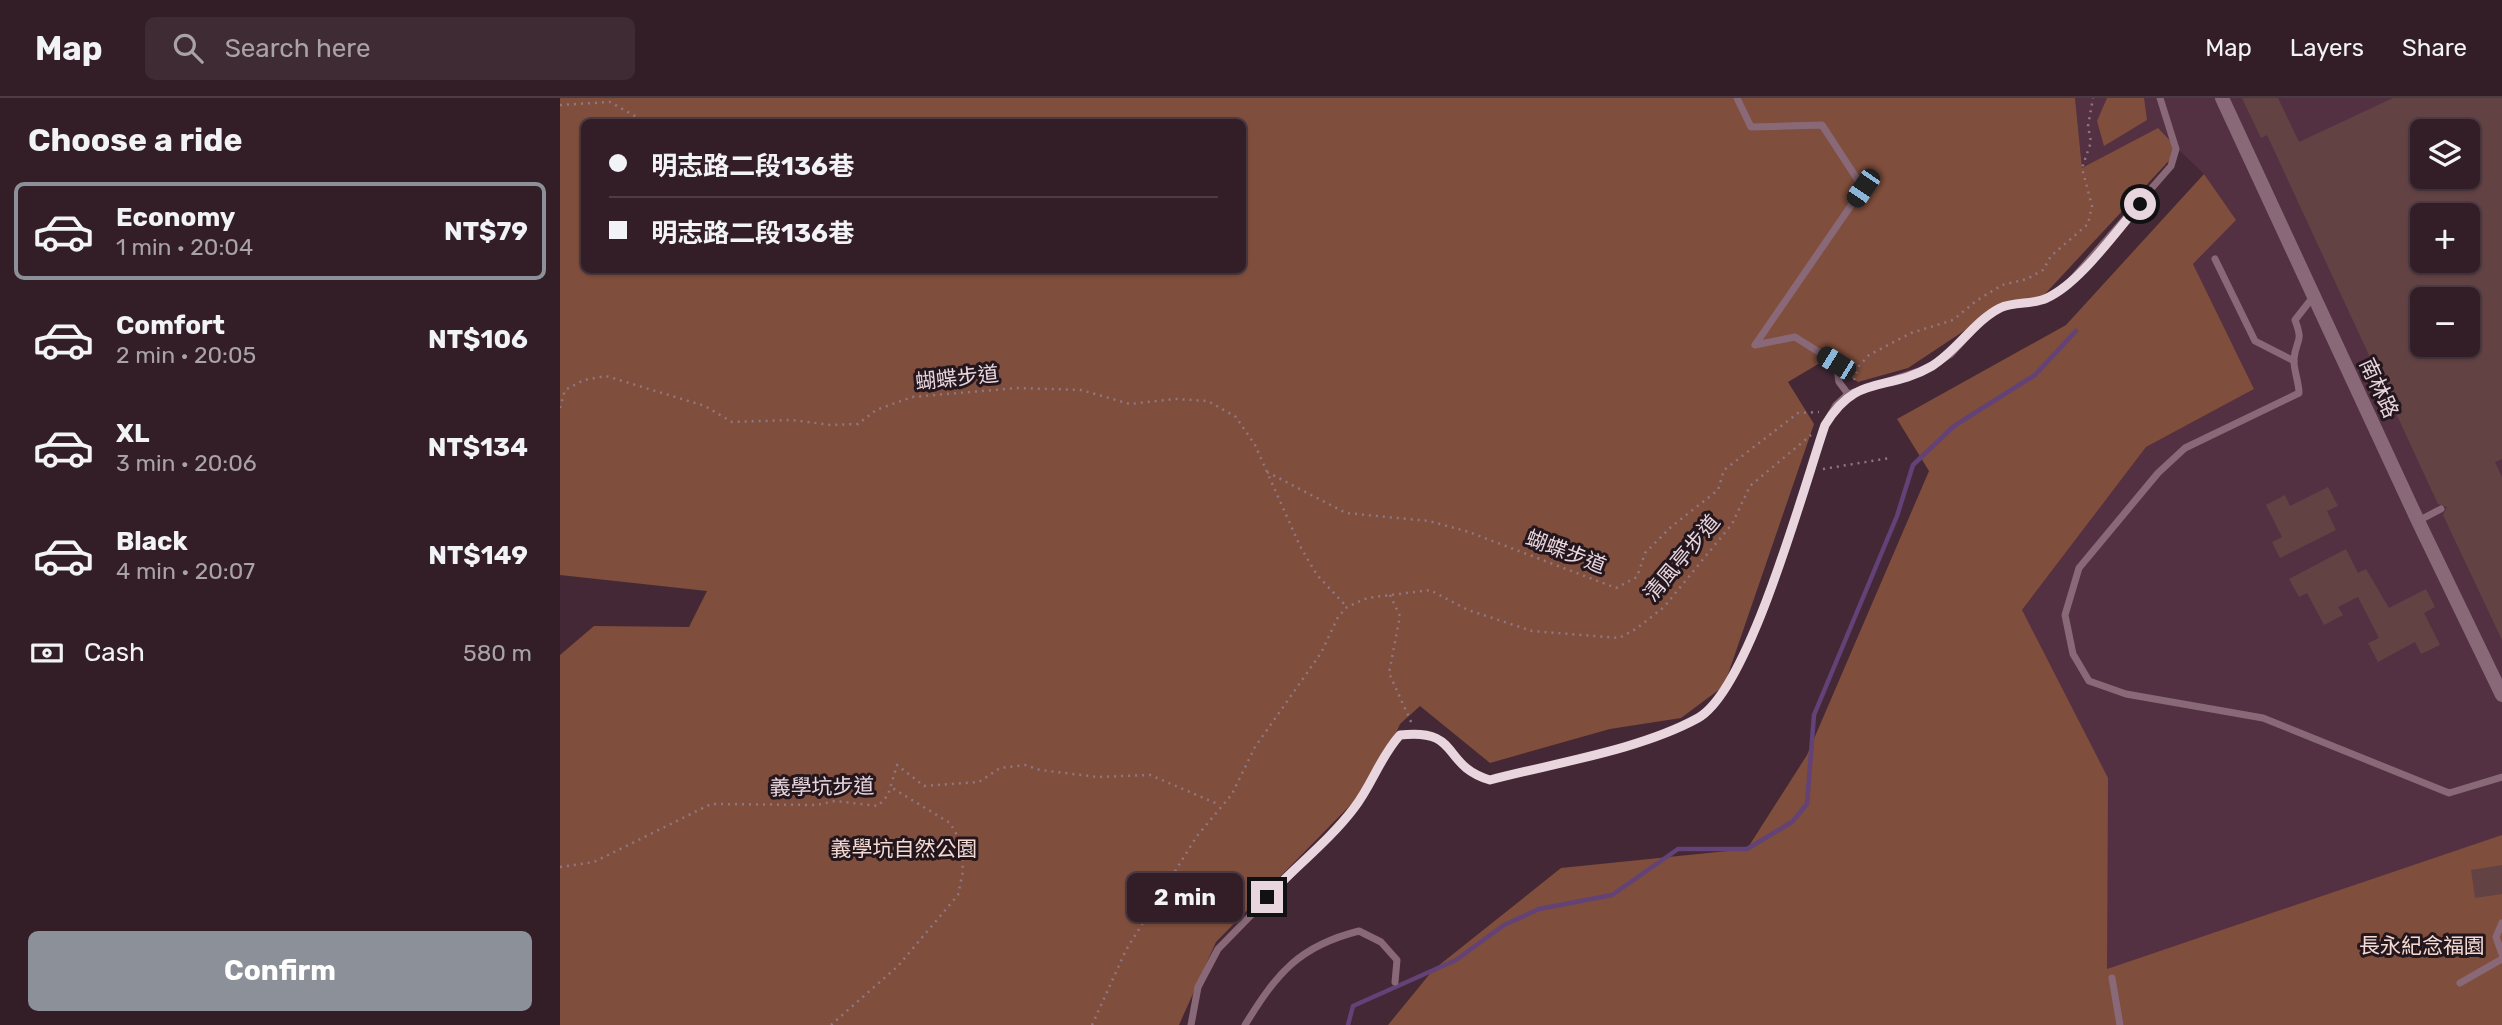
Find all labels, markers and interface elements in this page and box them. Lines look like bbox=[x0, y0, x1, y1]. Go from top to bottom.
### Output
search box bbox=[145, 17, 635, 80]
text: Map bbox=[35, 29, 103, 68]
icon: search bbox=[169, 29, 207, 67]
text: Search here bbox=[225, 33, 370, 64]
text: Map bbox=[2205, 34, 2252, 62]
text: Layers bbox=[2290, 34, 2364, 62]
text: Share bbox=[2402, 34, 2467, 62]
map controls bbox=[2410, 119, 2480, 357]
button: layers bbox=[2410, 119, 2480, 189]
text: Choose a ride bbox=[28, 121, 242, 159]
text: 明志路二段136巷 bbox=[651, 151, 854, 182]
car bbox=[1843, 165, 1884, 211]
route start bbox=[2124, 188, 2156, 220]
icon: car bbox=[32, 200, 95, 263]
text: Economy bbox=[116, 202, 235, 233]
button: + bbox=[2410, 203, 2480, 273]
text: NT$79 bbox=[444, 216, 528, 247]
text: 明志路二段136巷 bbox=[651, 218, 854, 249]
text: 1 min · 20:04 bbox=[116, 233, 253, 261]
button: − bbox=[2410, 287, 2480, 357]
icon: car bbox=[32, 308, 95, 371]
text: Comfort bbox=[116, 310, 225, 341]
text: NT$106 bbox=[428, 324, 528, 355]
text: 2 min · 20:05 bbox=[116, 341, 256, 369]
car bbox=[1813, 343, 1860, 383]
street label: 南林路 bbox=[2355, 354, 2404, 422]
street label: 蝴蝶步道 bbox=[914, 361, 1000, 394]
icon: car bbox=[32, 416, 95, 479]
text: XL bbox=[116, 418, 149, 449]
text: NT$134 bbox=[428, 432, 528, 463]
text: 3 min · 20:06 bbox=[116, 449, 257, 477]
street label: 清風亭步道 bbox=[1638, 509, 1725, 606]
icon: car bbox=[32, 524, 95, 587]
street label: 蝴蝶步道 bbox=[1522, 525, 1610, 578]
text: Black bbox=[116, 526, 188, 557]
text: NT$149 bbox=[428, 540, 528, 571]
text: 4 min · 20:07 bbox=[116, 557, 255, 585]
icon: cash bbox=[28, 634, 66, 672]
text: Cash bbox=[84, 637, 145, 668]
text: 580 m bbox=[463, 639, 532, 667]
street label: 義學坑步道 bbox=[769, 773, 875, 800]
park label: 義學坑自然公園 bbox=[831, 836, 978, 861]
callout: 2 min bbox=[1127, 872, 1242, 922]
route end bbox=[1251, 881, 1283, 913]
text: 2 min bbox=[1154, 883, 1216, 911]
button: Confirm bbox=[28, 931, 532, 1011]
park label: 長永紀念福園 bbox=[2359, 933, 2485, 958]

